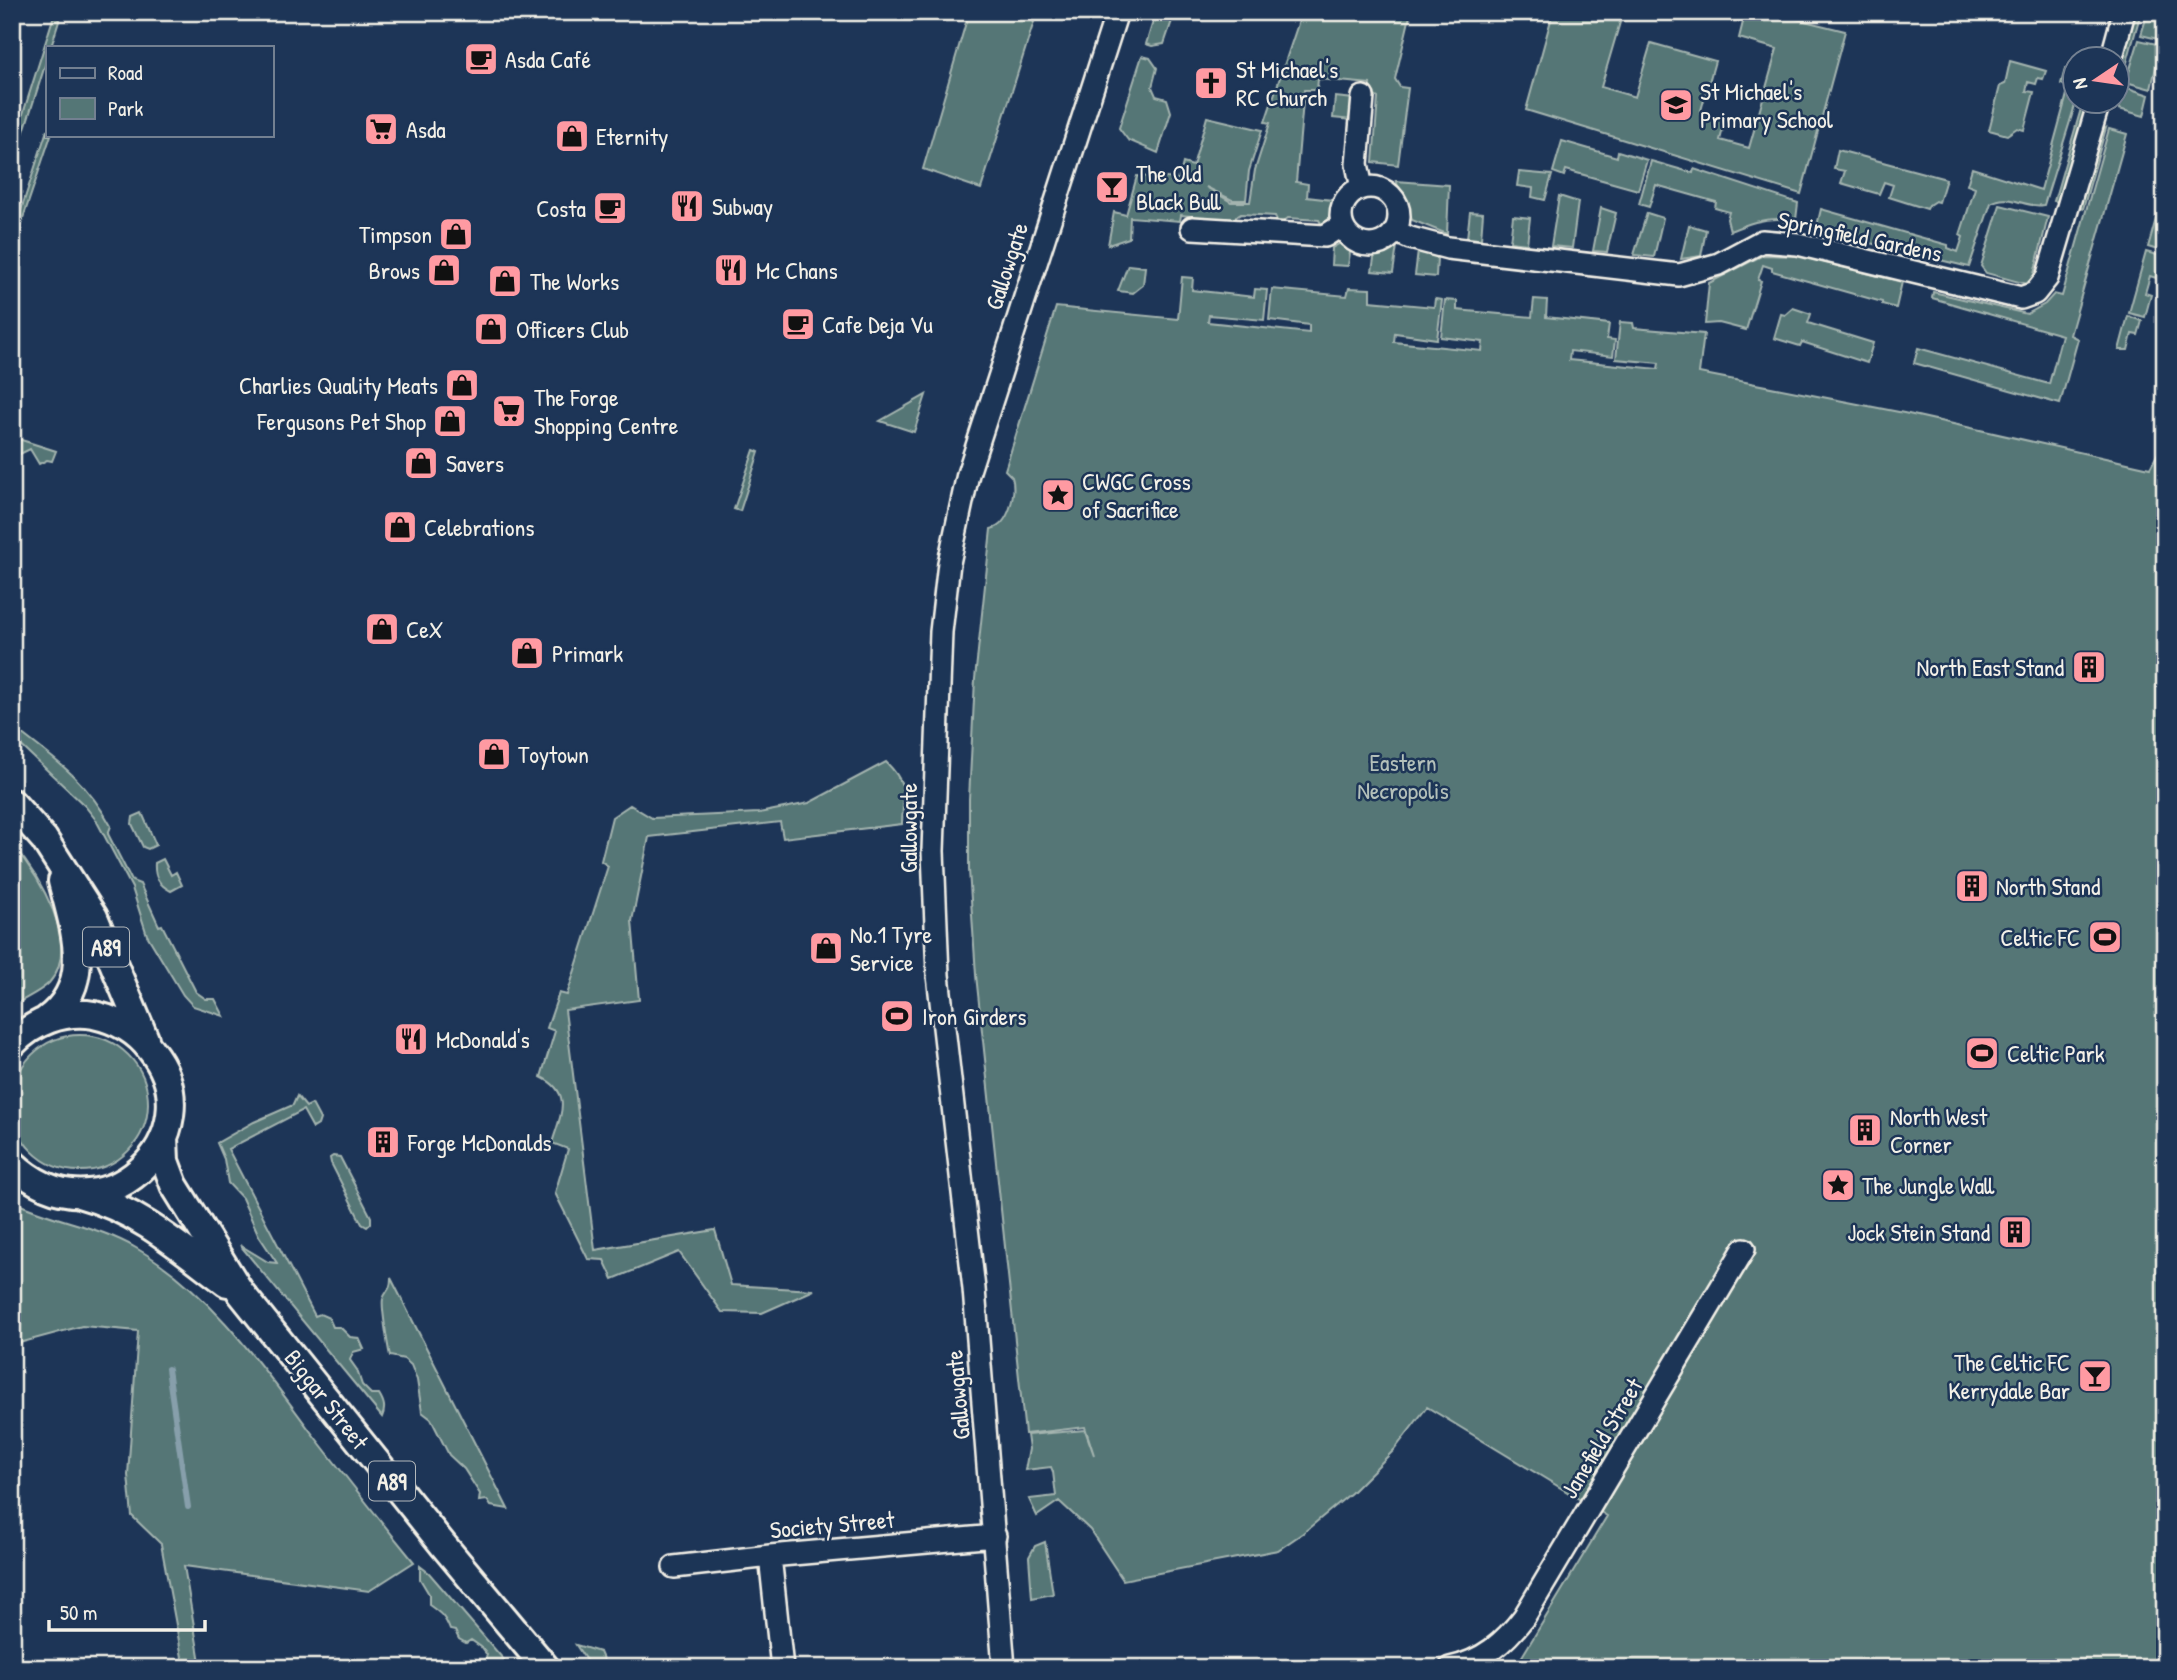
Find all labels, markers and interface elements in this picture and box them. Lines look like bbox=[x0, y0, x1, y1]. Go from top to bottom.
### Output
cafe icon: Asda Café bbox=[462, 40, 500, 78]
place label: Asda Café bbox=[505, 43, 591, 75]
legend bbox=[46, 46, 273, 136]
north arrow bbox=[2062, 46, 2132, 116]
place label: St Michael's RC Church bbox=[1236, 53, 1338, 113]
text: Road bbox=[108, 58, 142, 87]
church icon: St Michael's RC Church bbox=[1192, 64, 1230, 102]
place label: St Michael's Primary School bbox=[1700, 75, 1834, 135]
text: N bbox=[2066, 76, 2093, 92]
school or university icon: St Michael's Primary School bbox=[1657, 86, 1695, 124]
text: Park bbox=[108, 94, 143, 123]
supermarket icon: Asda bbox=[362, 110, 400, 148]
place label: Asda bbox=[406, 113, 446, 145]
shop icon: Eternity bbox=[553, 117, 591, 155]
place label: Eternity bbox=[596, 120, 668, 152]
place label: The Old Black Bull bbox=[1136, 157, 1222, 217]
bar icon: The Old Black Bull bbox=[1093, 168, 1131, 206]
restaurant icon: Subway bbox=[668, 187, 706, 225]
cafe icon: Costa bbox=[591, 189, 629, 227]
place label: Subway bbox=[712, 190, 773, 222]
place label: Costa bbox=[536, 192, 586, 224]
street label: Springfield Gardens bbox=[1775, 203, 1945, 269]
shop icon: Timpson bbox=[437, 215, 475, 253]
place label: Timpson bbox=[359, 218, 432, 250]
street label: Gallowgate bbox=[977, 218, 1035, 314]
shop icon: Brows bbox=[425, 251, 463, 289]
restaurant icon: Mc Chans bbox=[712, 251, 750, 289]
place label: Brows bbox=[369, 254, 420, 286]
place label: Mc Chans bbox=[756, 254, 838, 286]
shop icon: The Works bbox=[486, 262, 524, 300]
place label: The Works bbox=[530, 265, 619, 297]
cafe icon: Cafe Deja Vu bbox=[779, 305, 817, 343]
place label: Cafe Deja Vu bbox=[822, 308, 933, 340]
shop icon: Officers Club bbox=[472, 310, 510, 348]
place label: Officers Club bbox=[516, 313, 629, 345]
shop icon: Charlies Quality Meats bbox=[443, 366, 481, 404]
place label: Charlies Quality Meats bbox=[239, 369, 438, 401]
place label: The Forge Shopping Centre bbox=[534, 381, 679, 441]
supermarket icon: The Forge Shopping Centre bbox=[490, 392, 528, 430]
shop icon: Fergusons Pet Shop bbox=[431, 402, 469, 440]
place label: Fergusons Pet Shop bbox=[256, 405, 426, 437]
shop icon: Savers bbox=[402, 444, 440, 482]
place label: Savers bbox=[446, 447, 504, 479]
place label: CWGC Cross of Sacrifice bbox=[1082, 465, 1191, 525]
place icon: CWGC Cross of Sacrifice bbox=[1039, 476, 1077, 514]
shop icon: Celebrations bbox=[381, 508, 419, 546]
place label: Celebrations bbox=[424, 511, 535, 543]
shop icon: CeX bbox=[363, 610, 401, 648]
place label: CeX bbox=[406, 613, 443, 645]
shop icon: Primark bbox=[508, 634, 546, 672]
place label: Primark bbox=[552, 637, 623, 669]
building icon: North East Stand bbox=[2070, 648, 2108, 686]
place label: North East Stand bbox=[1917, 651, 2064, 683]
shop icon: Toytown bbox=[475, 735, 513, 773]
place label: Toytown bbox=[518, 738, 589, 770]
park label: Eastern Necropolis bbox=[1357, 746, 1449, 806]
street label: Gallowgate bbox=[892, 783, 924, 873]
building icon: North Stand bbox=[1953, 867, 1991, 905]
place label: North Stand bbox=[1996, 870, 2100, 902]
place label: No.1 Tyre Service bbox=[850, 918, 932, 978]
sports icon: Celtic FC bbox=[2086, 918, 2124, 956]
place label: Celtic FC bbox=[2000, 921, 2080, 953]
road number: A89 bbox=[83, 928, 129, 966]
shop icon: No.1 Tyre Service bbox=[807, 929, 845, 967]
sports icon: Iron Girders bbox=[878, 997, 916, 1035]
place label: Iron Girders bbox=[922, 1000, 1026, 1032]
restaurant icon: McDonald's bbox=[392, 1020, 430, 1058]
place label: McDonald's bbox=[436, 1023, 530, 1055]
sports icon: Celtic Park bbox=[1963, 1034, 2001, 1072]
place label: Celtic Park bbox=[2007, 1037, 2105, 1069]
place label: North West Corner bbox=[1890, 1100, 1988, 1160]
building icon: North West Corner bbox=[1846, 1111, 1884, 1149]
building icon: Forge McDonalds bbox=[364, 1123, 402, 1161]
place label: Forge McDonalds bbox=[407, 1126, 552, 1158]
place icon: The Jungle Wall bbox=[1819, 1166, 1857, 1204]
place label: The Jungle Wall bbox=[1862, 1169, 1995, 1201]
building icon: Jock Stein Stand bbox=[1996, 1213, 2034, 1251]
place label: Jock Stein Stand bbox=[1847, 1216, 1990, 1248]
street label: Biggar Street bbox=[278, 1342, 377, 1456]
place label: The Celtic FC Kerrydale Bar bbox=[1948, 1346, 2070, 1406]
street label: Gallowgate bbox=[937, 1348, 977, 1441]
bar icon: The Celtic FC Kerrydale Bar bbox=[2076, 1357, 2114, 1395]
street label: Janefield Street bbox=[1553, 1371, 1650, 1504]
road number: A89 bbox=[369, 1462, 415, 1500]
street label: Society Street bbox=[768, 1503, 896, 1545]
scale bar bbox=[49, 1589, 205, 1633]
text: 50 m bbox=[60, 1598, 97, 1627]

